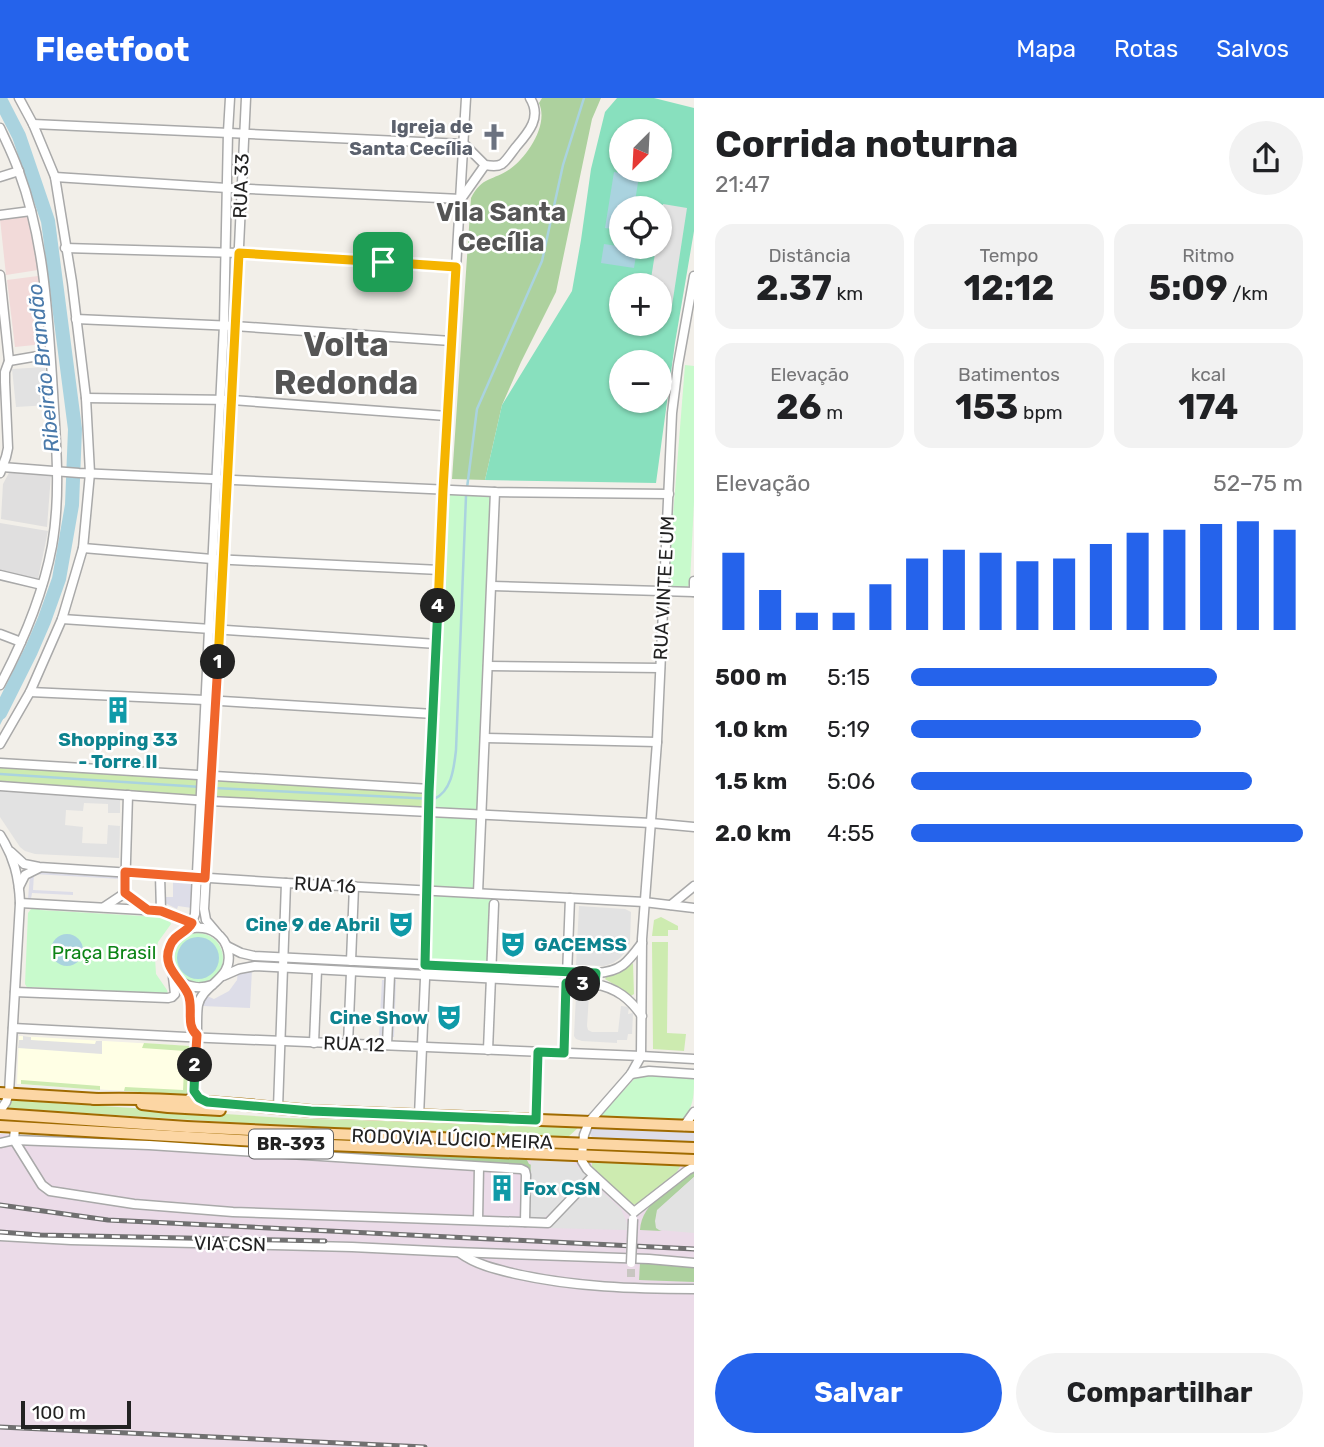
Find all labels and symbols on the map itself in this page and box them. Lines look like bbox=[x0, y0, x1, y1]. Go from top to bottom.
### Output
place label: Igreja de Santa Cecília bbox=[349, 115, 473, 160]
north arrow bbox=[609, 119, 672, 182]
church icon: Igreja de Santa Cecília bbox=[479, 122, 509, 152]
street label: RUA 33 bbox=[228, 153, 254, 219]
district label: Vila Santa Cecília bbox=[436, 197, 566, 258]
pin bbox=[353, 232, 413, 292]
water label: Ribeirão Brandão bbox=[22, 282, 64, 454]
district label: Volta Redonda bbox=[274, 325, 418, 402]
street label: RUA VINTE E UM bbox=[649, 515, 679, 661]
pin: 4 bbox=[420, 588, 456, 624]
pin: 1 bbox=[200, 644, 235, 680]
building icon: Shopping 33 - Torre II bbox=[103, 695, 133, 725]
place label: Shopping 33 - Torre II bbox=[58, 728, 178, 773]
street label: RUA 16 bbox=[293, 872, 357, 898]
theatre icon: Cine 9 de Abril bbox=[386, 909, 416, 939]
place label: Cine 9 de Abril bbox=[246, 913, 380, 936]
theatre icon: GACEMSS bbox=[498, 929, 528, 959]
place label: GACEMSS bbox=[534, 933, 628, 956]
park label: Praça Brasil bbox=[52, 941, 156, 964]
pin: 3 bbox=[566, 966, 600, 1001]
theatre icon: Cine Show bbox=[434, 1002, 464, 1032]
place label: Cine Show bbox=[329, 1006, 428, 1029]
street label: RUA 12 bbox=[323, 1031, 385, 1057]
pin: 2 bbox=[178, 1048, 212, 1082]
street label: RODOVIA LÚCIO MEIRA bbox=[351, 1124, 553, 1154]
road number: BR-393 bbox=[249, 1129, 333, 1158]
building icon: Fox CSN bbox=[487, 1173, 517, 1203]
place label: Fox CSN bbox=[523, 1177, 601, 1200]
street label: VIA CSN bbox=[194, 1232, 266, 1256]
scale bar bbox=[21, 1398, 131, 1430]

